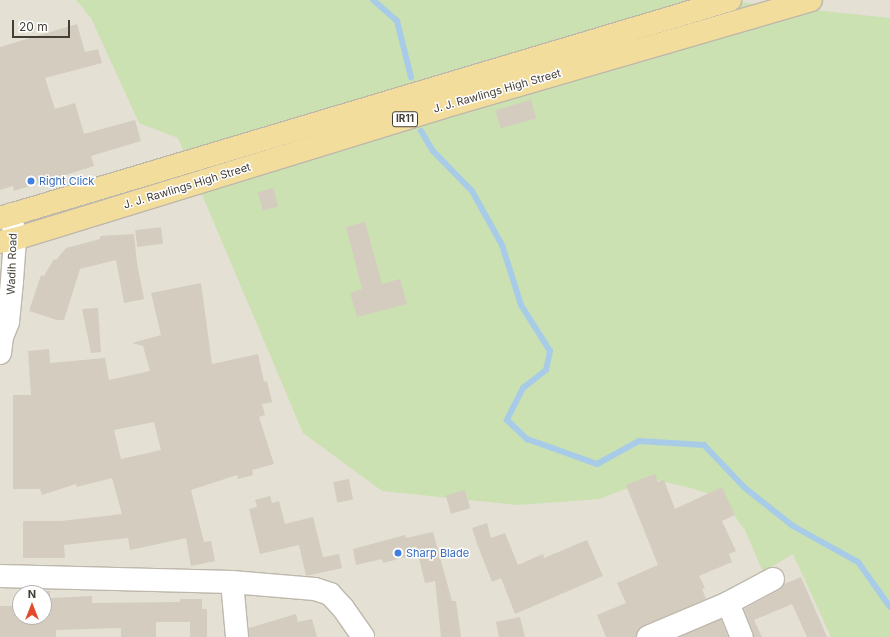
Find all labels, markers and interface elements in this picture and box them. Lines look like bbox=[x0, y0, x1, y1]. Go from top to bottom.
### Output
scale bar bbox=[14, 12, 72, 38]
text: 20 m bbox=[19, 19, 48, 34]
street label: J. J. Rawlings High Street bbox=[432, 66, 562, 116]
road number: IR11 bbox=[392, 111, 418, 127]
street label: J. J. Rawlings High Street bbox=[122, 160, 252, 212]
place label: Right Click bbox=[39, 174, 94, 188]
marker: Right Click bbox=[26, 176, 36, 186]
street label: Wadih Road bbox=[4, 233, 20, 295]
place label: Sharp Blade bbox=[406, 546, 469, 560]
marker: Sharp Blade bbox=[393, 548, 403, 558]
north arrow bbox=[12, 585, 52, 625]
text: N bbox=[28, 587, 36, 601]

